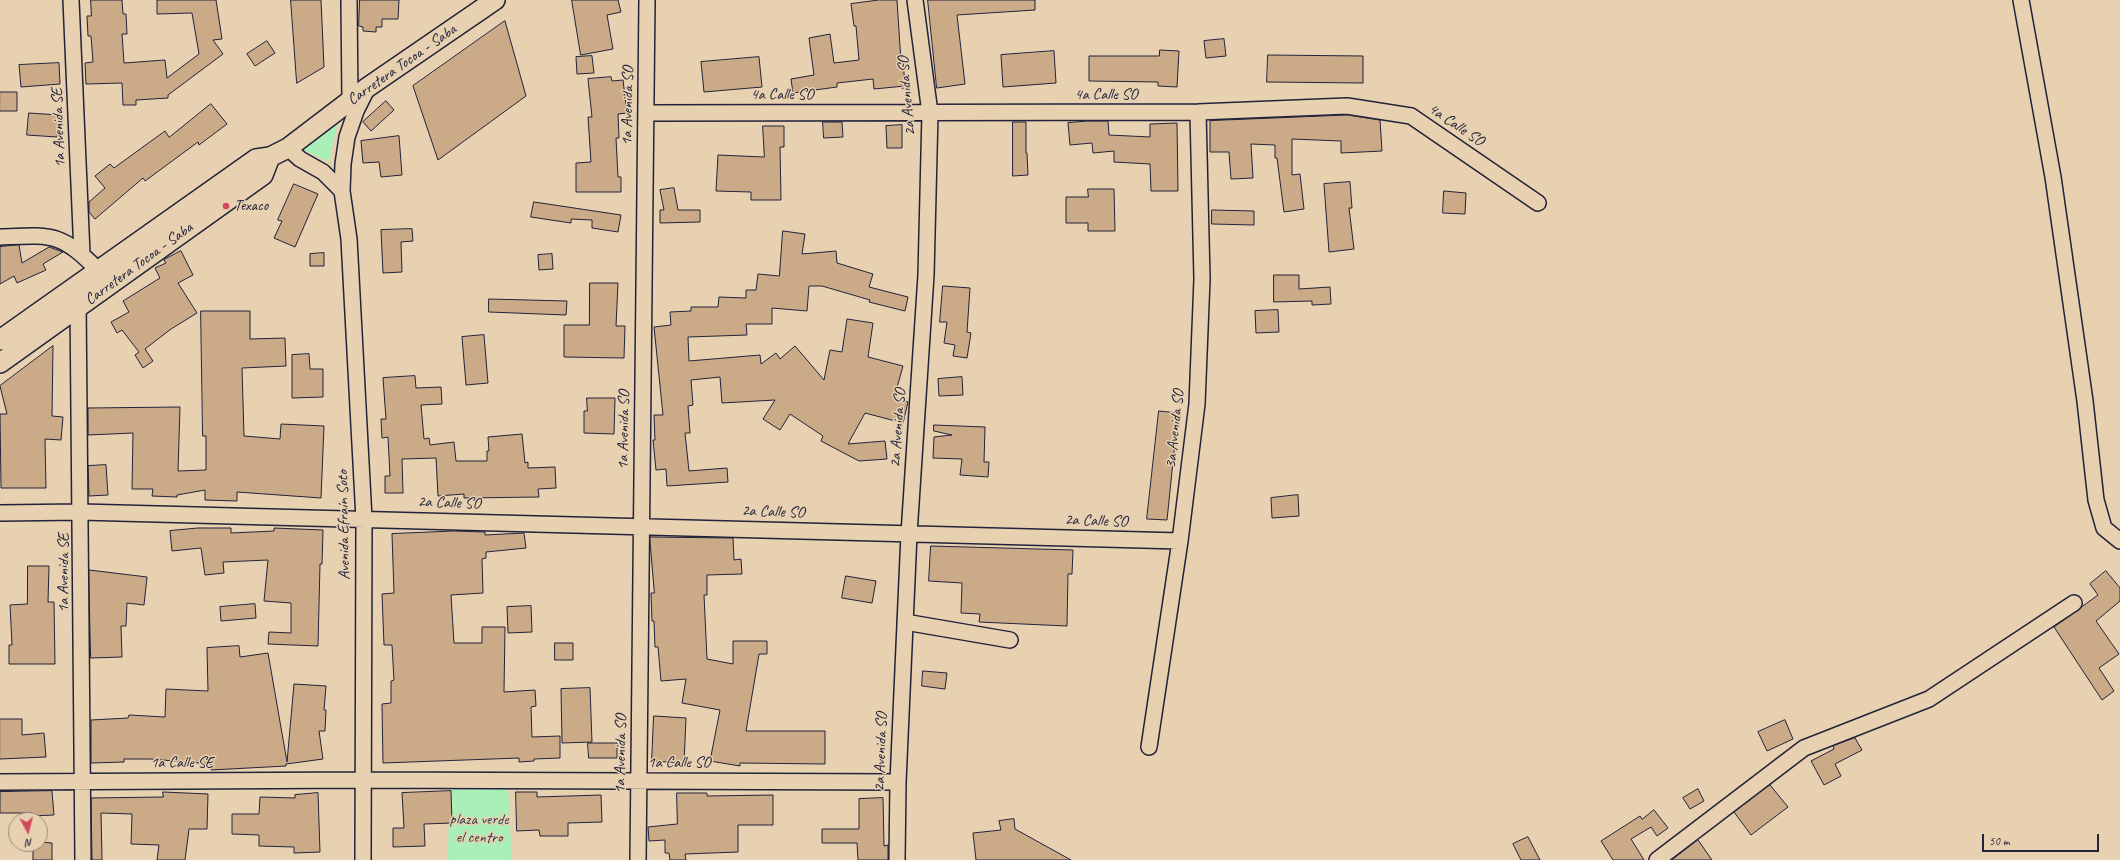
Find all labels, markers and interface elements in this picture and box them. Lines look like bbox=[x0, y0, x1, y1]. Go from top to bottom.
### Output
street label: Carretera Tocoa - Saba bbox=[344, 20, 460, 110]
street label: 2a Avenida SO bbox=[894, 56, 920, 136]
street label: 1a Avenida SO bbox=[618, 66, 638, 146]
street label: 4a Calle SO bbox=[751, 85, 813, 105]
street label: 4a Calle SO bbox=[1075, 85, 1137, 105]
street label: 1a Avenida SE bbox=[48, 88, 70, 168]
street label: 4a Calle SO bbox=[1425, 99, 1487, 151]
place label: Texaco bbox=[234, 196, 268, 216]
marker: Texaco bbox=[221, 201, 231, 211]
street label: Carretera Tocoa - Saba bbox=[81, 218, 197, 310]
street label: 2a Avenida SO bbox=[886, 388, 910, 468]
street label: 3a Avenida SO bbox=[1161, 389, 1189, 469]
street label: 1a Avenida SO bbox=[614, 390, 634, 470]
street label: Avenida Efraín Soto bbox=[333, 470, 355, 580]
street label: 2a Calle SO bbox=[417, 492, 481, 514]
street label: 2a Calle SO bbox=[741, 501, 805, 523]
street label: 2a Calle SO bbox=[1064, 510, 1128, 532]
street label: 1a Avenida SE bbox=[54, 533, 74, 613]
street label: 2a Avenida SO bbox=[870, 712, 892, 792]
street label: 1a Avenida SO bbox=[611, 714, 631, 794]
street label: 1a Calle SE bbox=[150, 753, 214, 773]
street label: 1a Calle SO bbox=[648, 753, 710, 773]
park label: plaza verde el centro bbox=[450, 810, 508, 848]
north arrow bbox=[8, 812, 48, 852]
scale bar bbox=[1984, 826, 2101, 852]
text: 50 m bbox=[1989, 833, 2009, 849]
text: N bbox=[25, 836, 34, 850]

